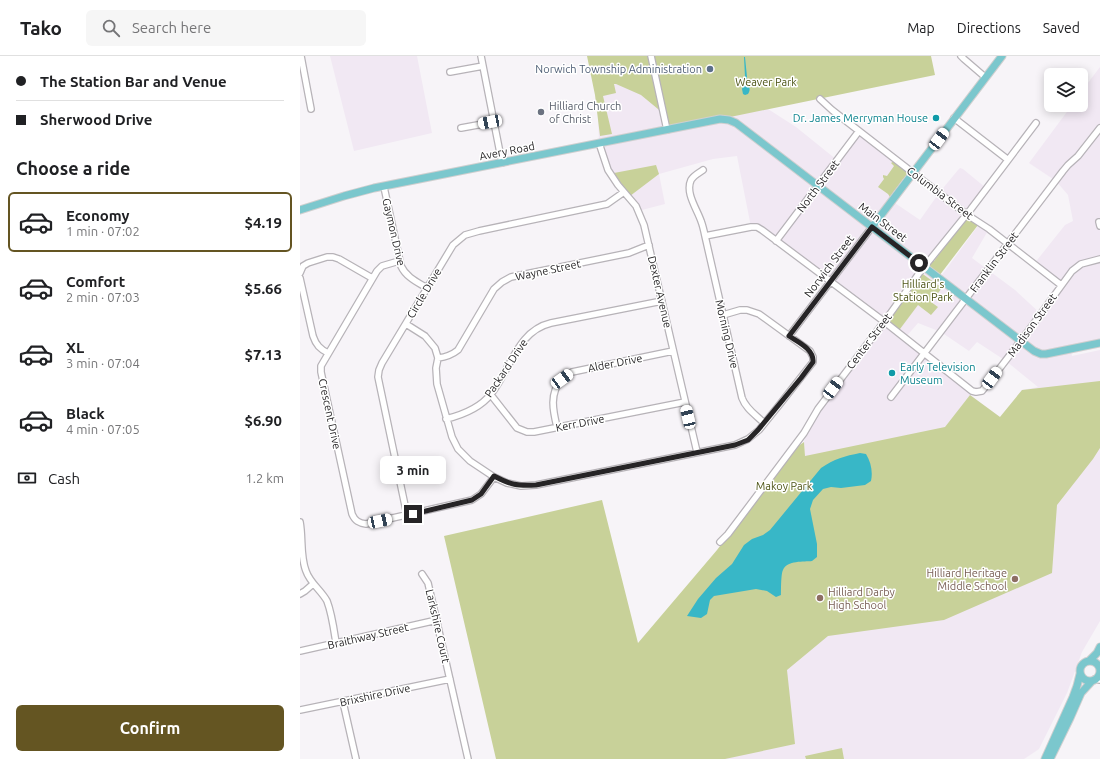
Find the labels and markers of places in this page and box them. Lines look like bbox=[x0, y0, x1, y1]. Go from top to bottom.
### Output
place label: Norwich Township Administration bbox=[535, 63, 702, 75]
marker: Norwich Township Administration bbox=[705, 64, 715, 74]
place label: Hilliard Church of Christ bbox=[549, 100, 621, 125]
marker: Hilliard Church of Christ bbox=[536, 107, 546, 117]
place label: Dr. James Merryman House bbox=[793, 112, 928, 124]
marker: Dr. James Merryman House bbox=[931, 113, 941, 123]
place label: Early Television Museum bbox=[900, 361, 976, 386]
marker: Early Television Museum bbox=[887, 368, 897, 378]
place label: Hilliard Heritage Middle School bbox=[927, 567, 1007, 592]
marker: Hilliard Heritage Middle School bbox=[1010, 574, 1020, 584]
place label: Hilliard Darby High School bbox=[828, 586, 896, 611]
marker: Hilliard Darby High School bbox=[815, 593, 825, 603]

